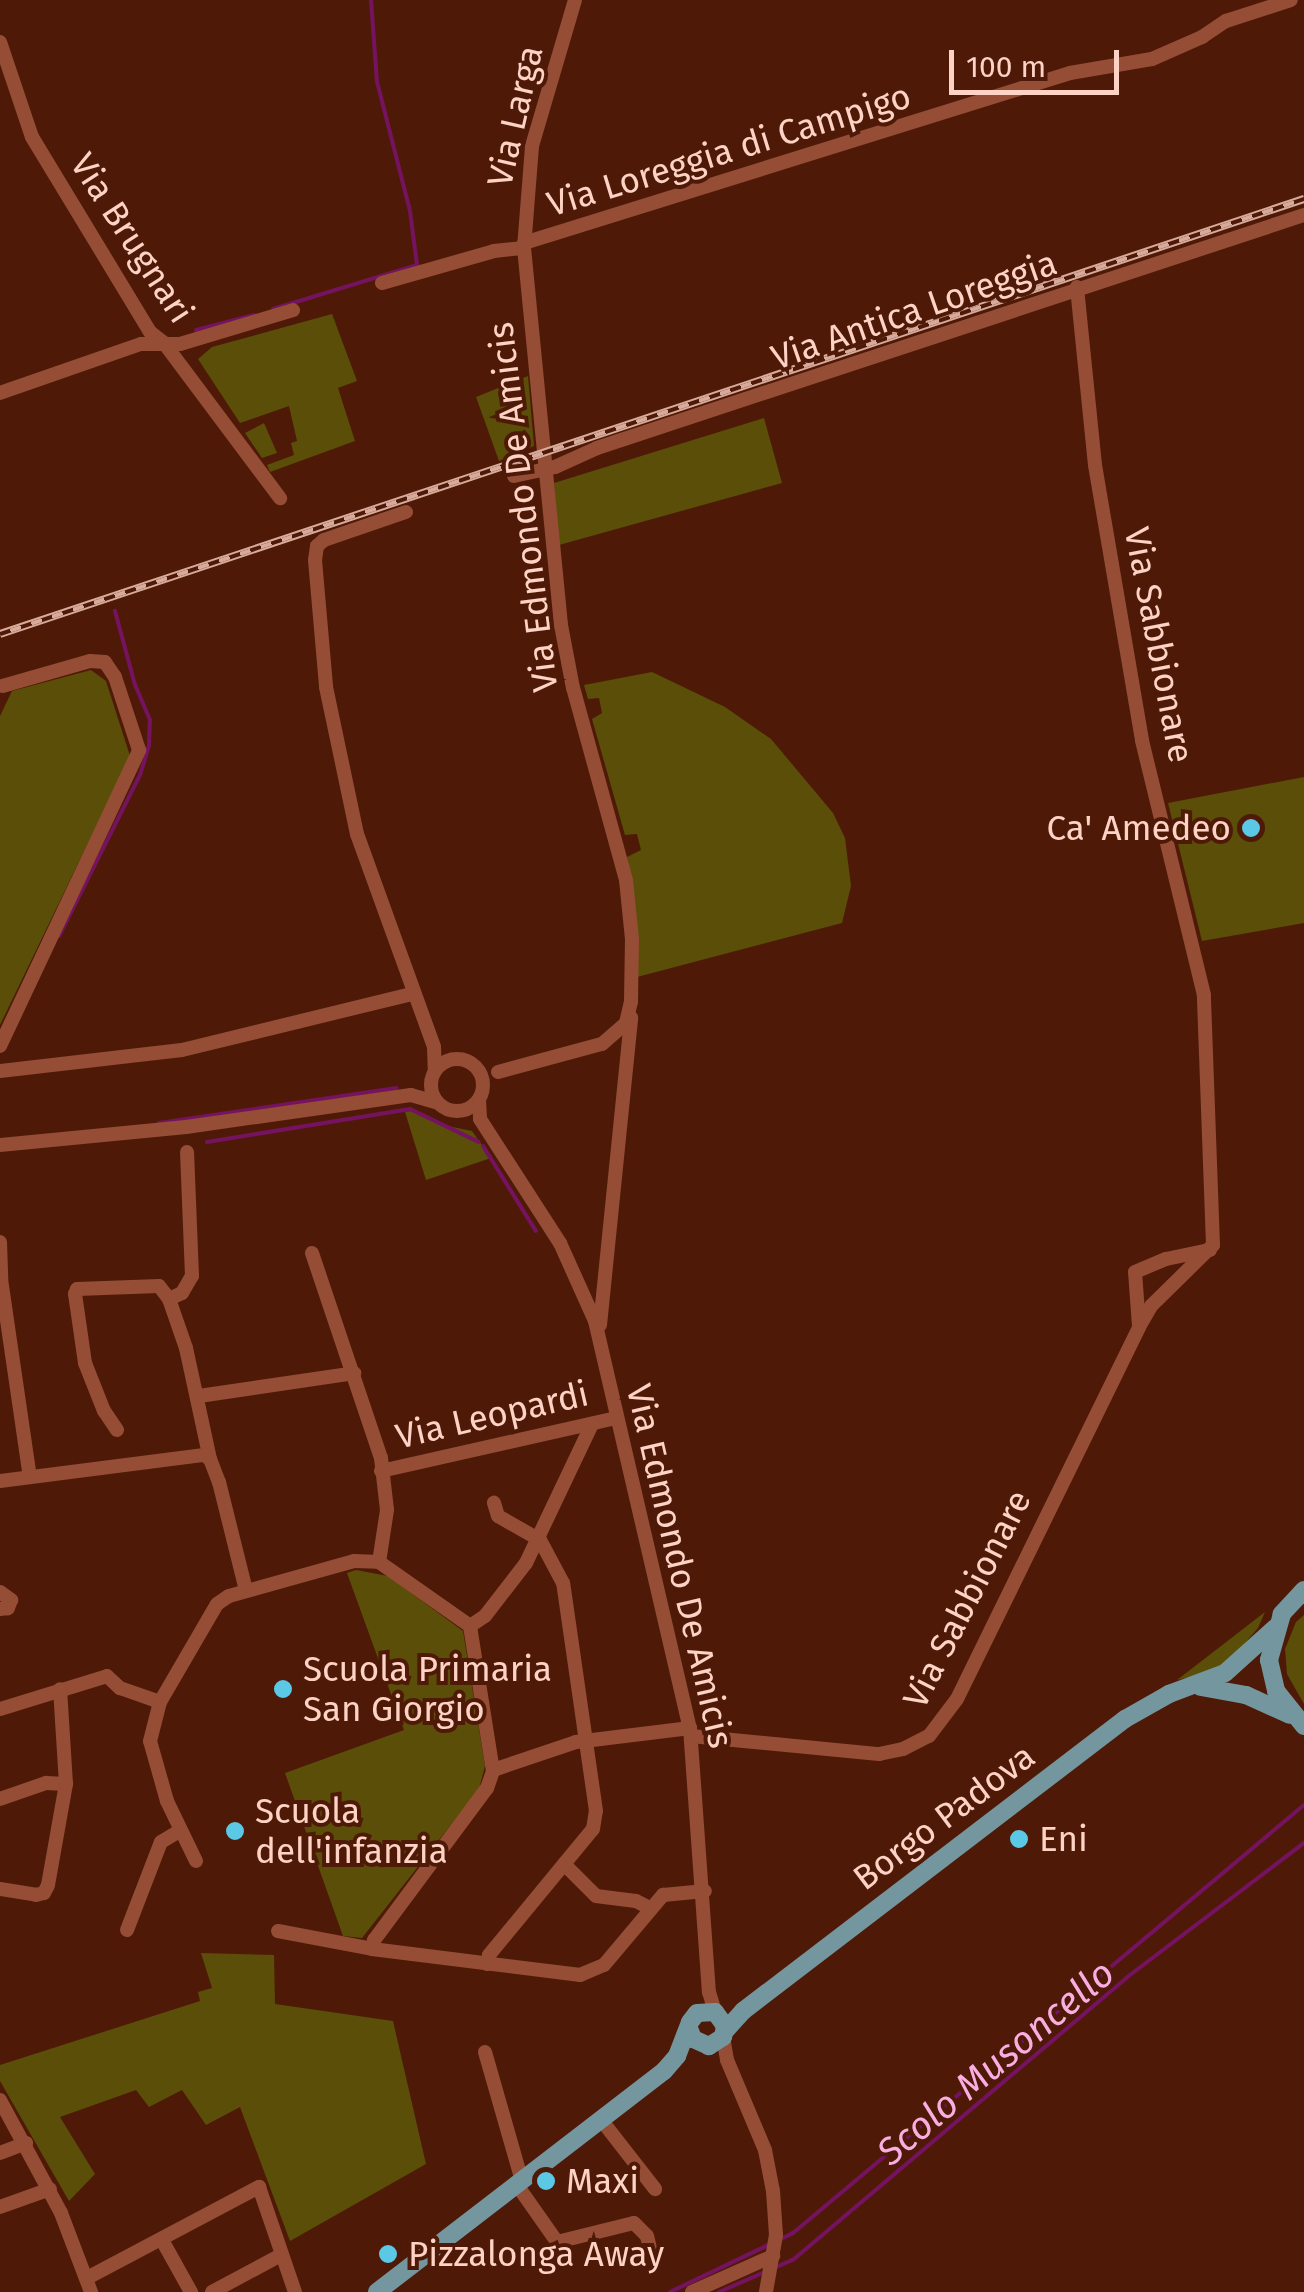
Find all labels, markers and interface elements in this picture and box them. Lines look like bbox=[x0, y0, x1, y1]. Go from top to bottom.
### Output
scale bar bbox=[954, 30, 1124, 92]
street label: Via Larga bbox=[478, 41, 552, 191]
text: 100 m bbox=[966, 49, 1046, 85]
street label: Via Loreggia di Campigo bbox=[542, 75, 916, 225]
street label: Via Brugnari bbox=[62, 145, 202, 331]
street label: Via Antica Loreggia bbox=[766, 241, 1062, 379]
street label: Via Edmondo De Amicis bbox=[479, 320, 567, 694]
street label: Via Sabbionare bbox=[1116, 524, 1202, 766]
place label: Ca' Amedeo bbox=[1047, 807, 1231, 849]
marker: Ca' Amedeo bbox=[1240, 817, 1262, 839]
street label: Via Leopardi bbox=[392, 1372, 592, 1458]
street label: Via Edmondo De Amicis bbox=[618, 1380, 742, 1752]
street label: Via Sabbionare bbox=[894, 1483, 1040, 1715]
place label: Scuola Primaria San Giorgio bbox=[303, 1648, 552, 1730]
marker: Scuola Primaria San Giorgio bbox=[272, 1678, 294, 1700]
street label: Borgo Padova bbox=[845, 1735, 1043, 1899]
place label: Scuola dell'infanzia bbox=[255, 1790, 448, 1872]
place label: Eni bbox=[1039, 1818, 1088, 1860]
marker: Scuola dell'infanzia bbox=[224, 1820, 246, 1842]
marker: Eni bbox=[1008, 1828, 1030, 1850]
water label: Scolo Musoncello bbox=[868, 1951, 1124, 2175]
place label: Maxi bbox=[566, 2160, 639, 2202]
marker: Maxi bbox=[535, 2170, 557, 2192]
place label: Pizzalonga Away bbox=[408, 2233, 664, 2275]
marker: Pizzalonga Away bbox=[377, 2243, 399, 2265]

